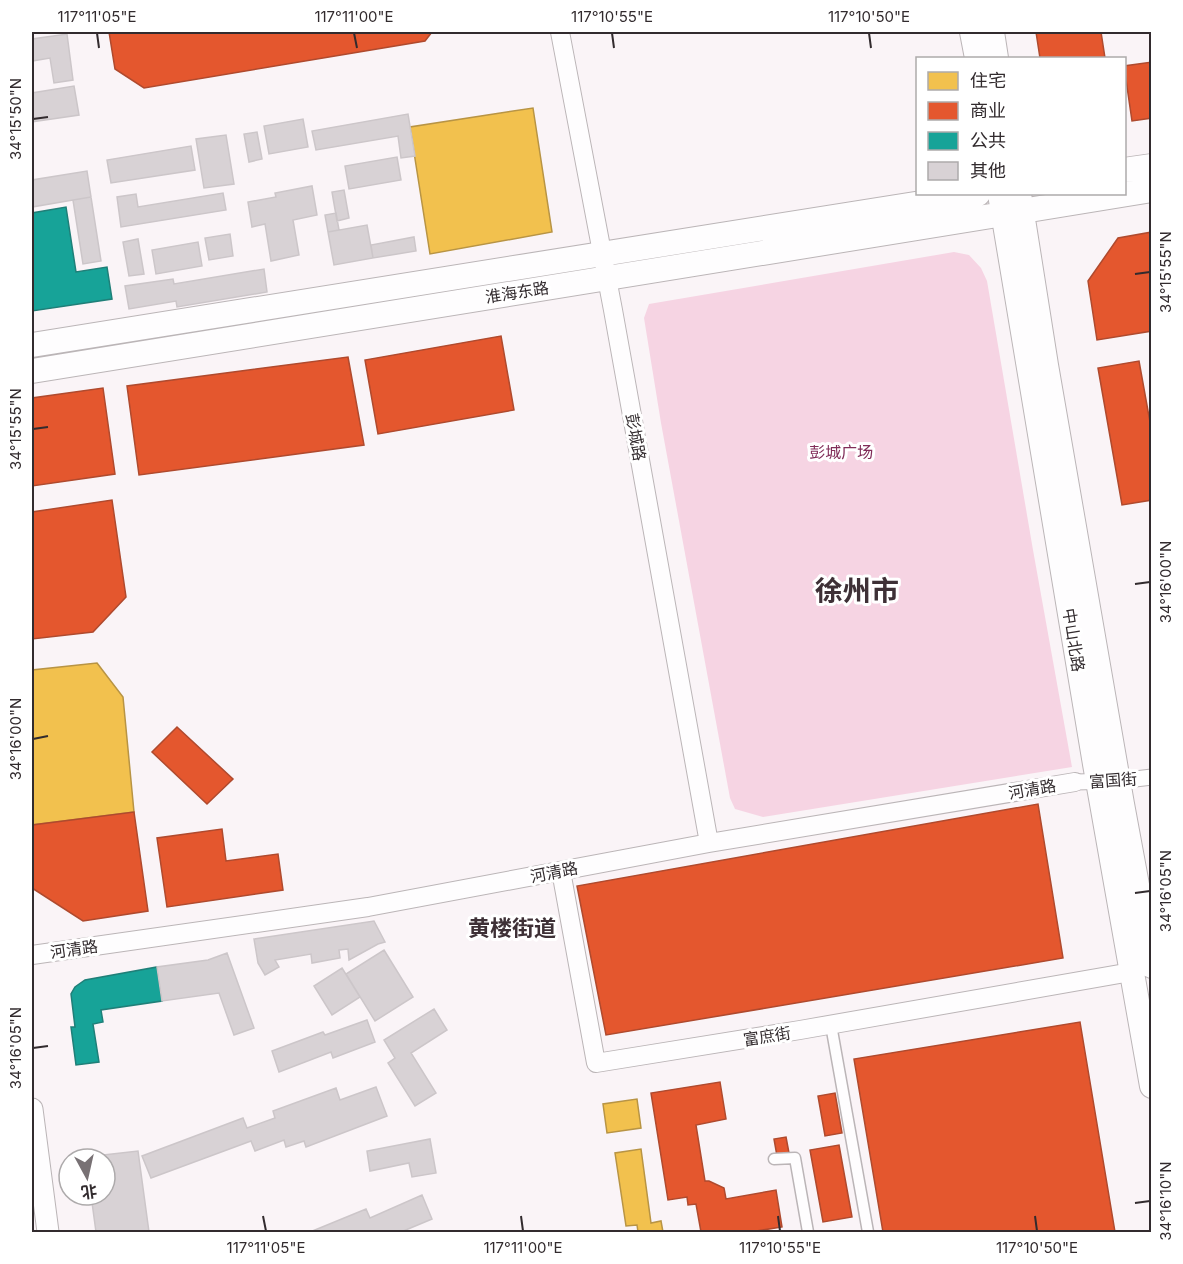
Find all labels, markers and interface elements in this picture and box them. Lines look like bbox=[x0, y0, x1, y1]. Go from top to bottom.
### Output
text: 117°11'05"E bbox=[58, 7, 136, 26]
text: 117°11'00"E bbox=[314, 7, 394, 26]
text: 117°10'55"E bbox=[571, 7, 653, 26]
text: 117°10'50"E bbox=[828, 7, 910, 26]
legend bbox=[916, 57, 1126, 195]
text: 住宅 bbox=[970, 70, 1006, 91]
text: 34°15'50"N bbox=[6, 78, 25, 160]
text: 商业 bbox=[970, 100, 1006, 121]
text: 公共 bbox=[970, 130, 1006, 151]
text: 其他 bbox=[970, 160, 1006, 181]
text: 34°15'55"N bbox=[1156, 231, 1175, 313]
street label: 淮海东路 bbox=[484, 277, 550, 307]
text: 34°15'55"N bbox=[6, 388, 25, 470]
street label: 彭城路 bbox=[622, 412, 650, 462]
park label: 彭城广场 bbox=[809, 442, 873, 462]
text: 34°16'00"N bbox=[1156, 541, 1175, 623]
district label: 徐州市 bbox=[815, 574, 899, 608]
street label: 中山北路 bbox=[1059, 607, 1089, 673]
text: 34°16'00"N bbox=[6, 698, 25, 780]
street label: 富国街 bbox=[1088, 768, 1138, 792]
street label: 河清路 bbox=[1007, 775, 1057, 803]
text: 34°16'05"N bbox=[1156, 850, 1175, 932]
street label: 河清路 bbox=[529, 858, 579, 886]
district label: 黄楼街道 bbox=[468, 915, 556, 941]
street label: 河清路 bbox=[49, 936, 99, 962]
text: 34°16'05"N bbox=[6, 1007, 25, 1089]
street label: 富庶街 bbox=[742, 1022, 792, 1050]
north arrow bbox=[57, 1147, 117, 1207]
text: 34°16'10"N bbox=[1156, 1161, 1175, 1241]
text: 北 bbox=[80, 1181, 98, 1203]
text: 117°11'05"E bbox=[227, 1238, 305, 1257]
text: 117°11'00"E bbox=[483, 1238, 563, 1257]
text: 117°10'55"E bbox=[739, 1238, 821, 1257]
text: 117°10'50"E bbox=[996, 1238, 1078, 1257]

